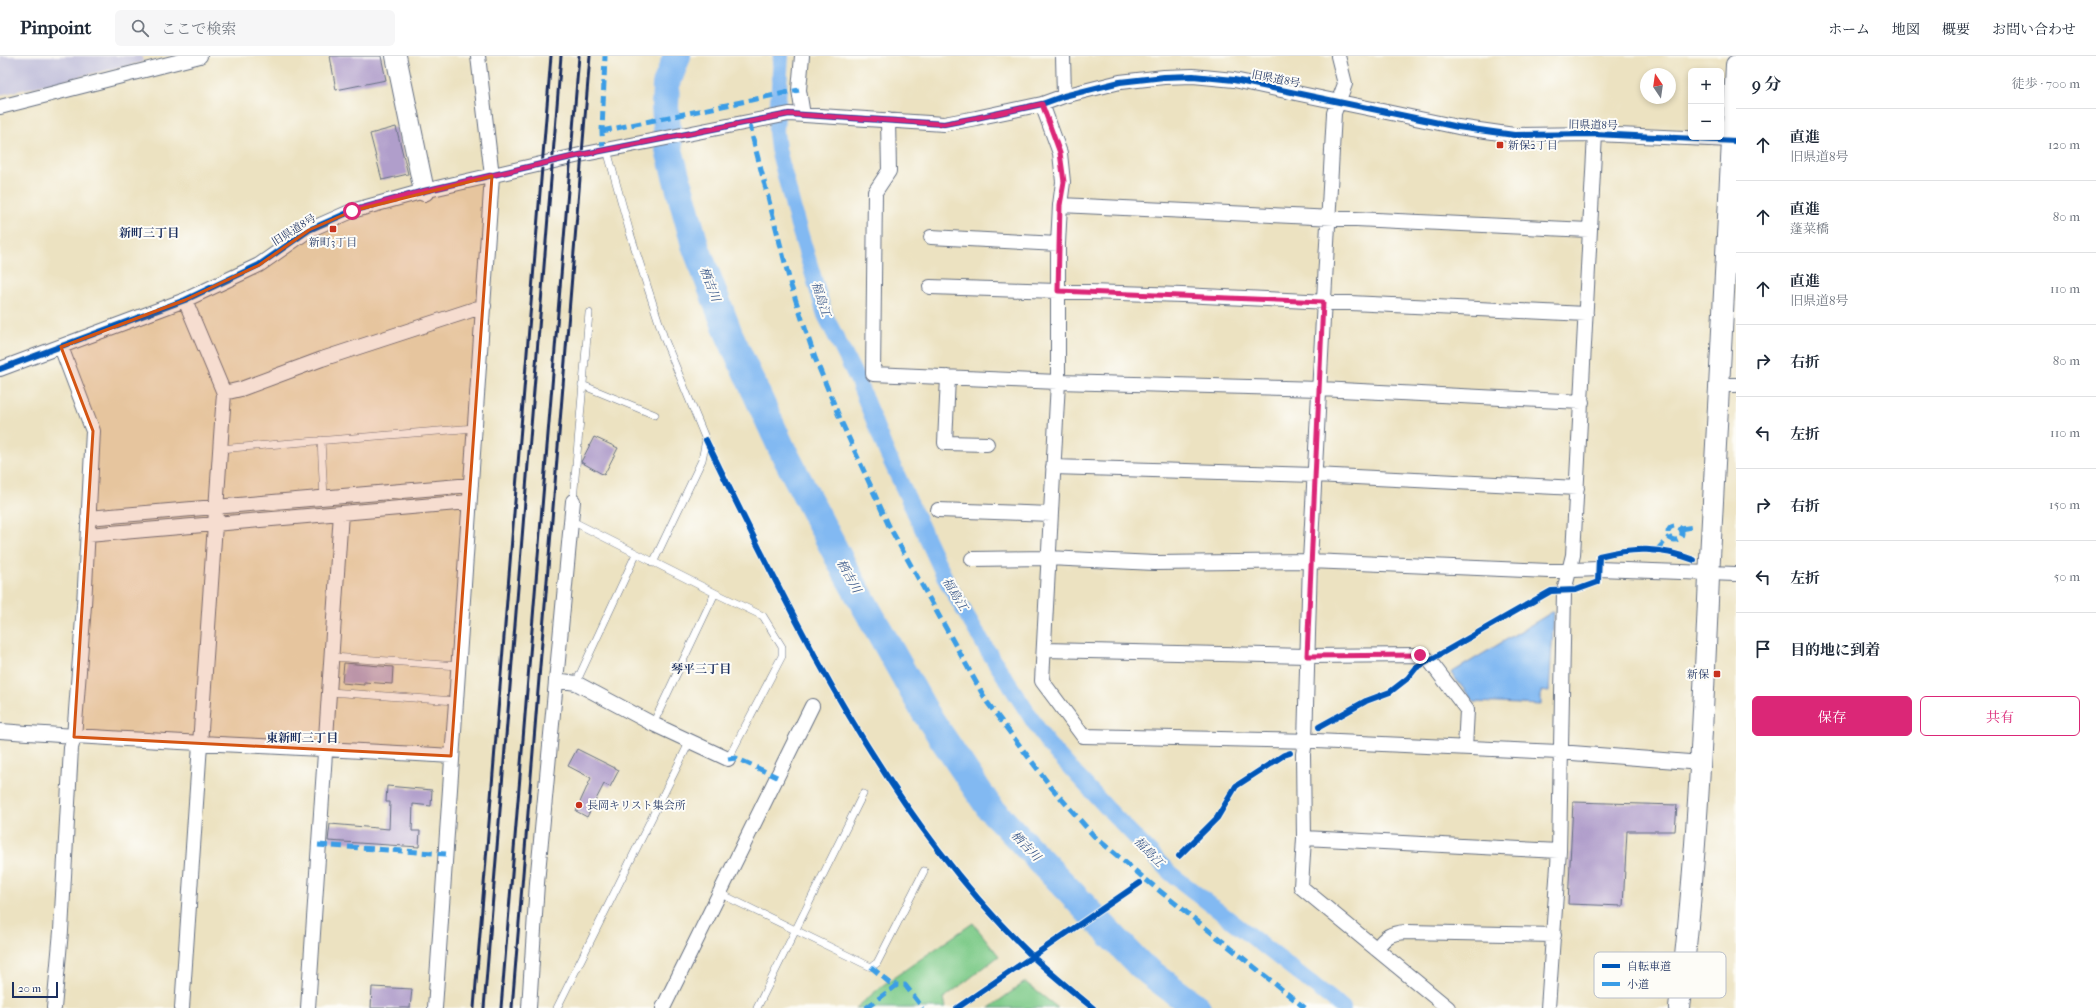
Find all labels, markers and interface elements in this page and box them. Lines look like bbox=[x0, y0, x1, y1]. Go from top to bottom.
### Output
search box bbox=[115, 10, 395, 46]
text: Pinpoint bbox=[20, 17, 91, 39]
icon: search bbox=[129, 17, 151, 39]
text: ここで検索 bbox=[161, 20, 236, 38]
text: ホーム bbox=[1828, 21, 1870, 38]
text: 地図 bbox=[1892, 21, 1920, 38]
text: 概要 bbox=[1942, 21, 1970, 38]
text: お問い合わせ bbox=[1992, 21, 2076, 38]
street label: 旧県道8号 bbox=[1250, 68, 1302, 90]
north arrow bbox=[1640, 68, 1676, 104]
map controls bbox=[1688, 68, 1724, 140]
button: + bbox=[1688, 68, 1724, 104]
text: 9 分 bbox=[1752, 74, 1782, 94]
text: 徒歩 · 700 m bbox=[2012, 76, 2080, 91]
button: − bbox=[1688, 104, 1724, 140]
street label: 旧県道8号 bbox=[1568, 118, 1618, 132]
text: 直進 bbox=[1790, 128, 1820, 146]
icon: ahead bbox=[1752, 134, 1774, 156]
text: 120 m bbox=[2048, 137, 2080, 152]
place label: 新保2丁目 bbox=[1508, 139, 1558, 152]
marker: 新保2丁目 bbox=[1495, 140, 1505, 150]
text: 旧県道8号 bbox=[1790, 149, 1849, 164]
text: 直進 bbox=[1790, 200, 1820, 218]
route start bbox=[343, 202, 361, 220]
icon: ahead bbox=[1752, 206, 1774, 228]
text: 80 m bbox=[2053, 209, 2080, 224]
street label: 旧県道8号 bbox=[270, 211, 318, 249]
text: 蓬菜橋 bbox=[1790, 221, 1829, 236]
marker: 新町3丁目 bbox=[328, 224, 338, 234]
district label: 新町三丁目 bbox=[119, 226, 179, 240]
place label: 新町3丁目 bbox=[309, 236, 357, 249]
water label: 栖吉川 bbox=[697, 265, 724, 305]
text: 直進 bbox=[1790, 272, 1820, 290]
icon: ahead bbox=[1752, 278, 1774, 300]
water label: 福島江 bbox=[809, 280, 834, 320]
text: 110 m bbox=[2050, 281, 2080, 296]
text: 旧県道8号 bbox=[1790, 293, 1849, 308]
icon: right bbox=[1752, 350, 1774, 372]
text: 右折 bbox=[1790, 353, 1820, 371]
text: 80 m bbox=[2053, 353, 2080, 368]
icon: left bbox=[1752, 422, 1774, 444]
text: 左折 bbox=[1790, 425, 1820, 443]
text: 110 m bbox=[2050, 425, 2080, 440]
icon: right bbox=[1752, 494, 1774, 516]
text: 右折 bbox=[1790, 497, 1820, 515]
text: 150 m bbox=[2049, 497, 2080, 512]
water label: 栖吉川 bbox=[834, 557, 865, 597]
icon: left bbox=[1752, 566, 1774, 588]
text: 左折 bbox=[1790, 569, 1820, 587]
text: 50 m bbox=[2054, 569, 2080, 584]
water label: 福島江 bbox=[940, 575, 971, 615]
icon: arrive bbox=[1752, 638, 1774, 660]
text: 目的地に到着 bbox=[1790, 641, 1880, 659]
route end bbox=[1411, 646, 1429, 664]
district label: 琴平三丁目 bbox=[671, 662, 731, 676]
place label: 新保 bbox=[1687, 668, 1709, 681]
marker: 新保 bbox=[1712, 669, 1722, 679]
button: 保存 bbox=[1752, 696, 1912, 736]
button: 共有 bbox=[1920, 696, 2080, 736]
district label: 東新町三丁目 bbox=[266, 731, 338, 745]
place label: 長岡キリスト集会所 bbox=[587, 799, 686, 812]
marker: 長岡キリスト集会所 bbox=[574, 800, 584, 810]
water label: 栖吉川 bbox=[1008, 828, 1045, 865]
water label: 福島江 bbox=[1131, 834, 1168, 871]
legend bbox=[1594, 952, 1726, 998]
text: 自転車道 bbox=[1627, 960, 1671, 973]
text: 小道 bbox=[1627, 978, 1649, 991]
scale bar bbox=[12, 980, 58, 999]
text: 20 m bbox=[18, 982, 41, 995]

